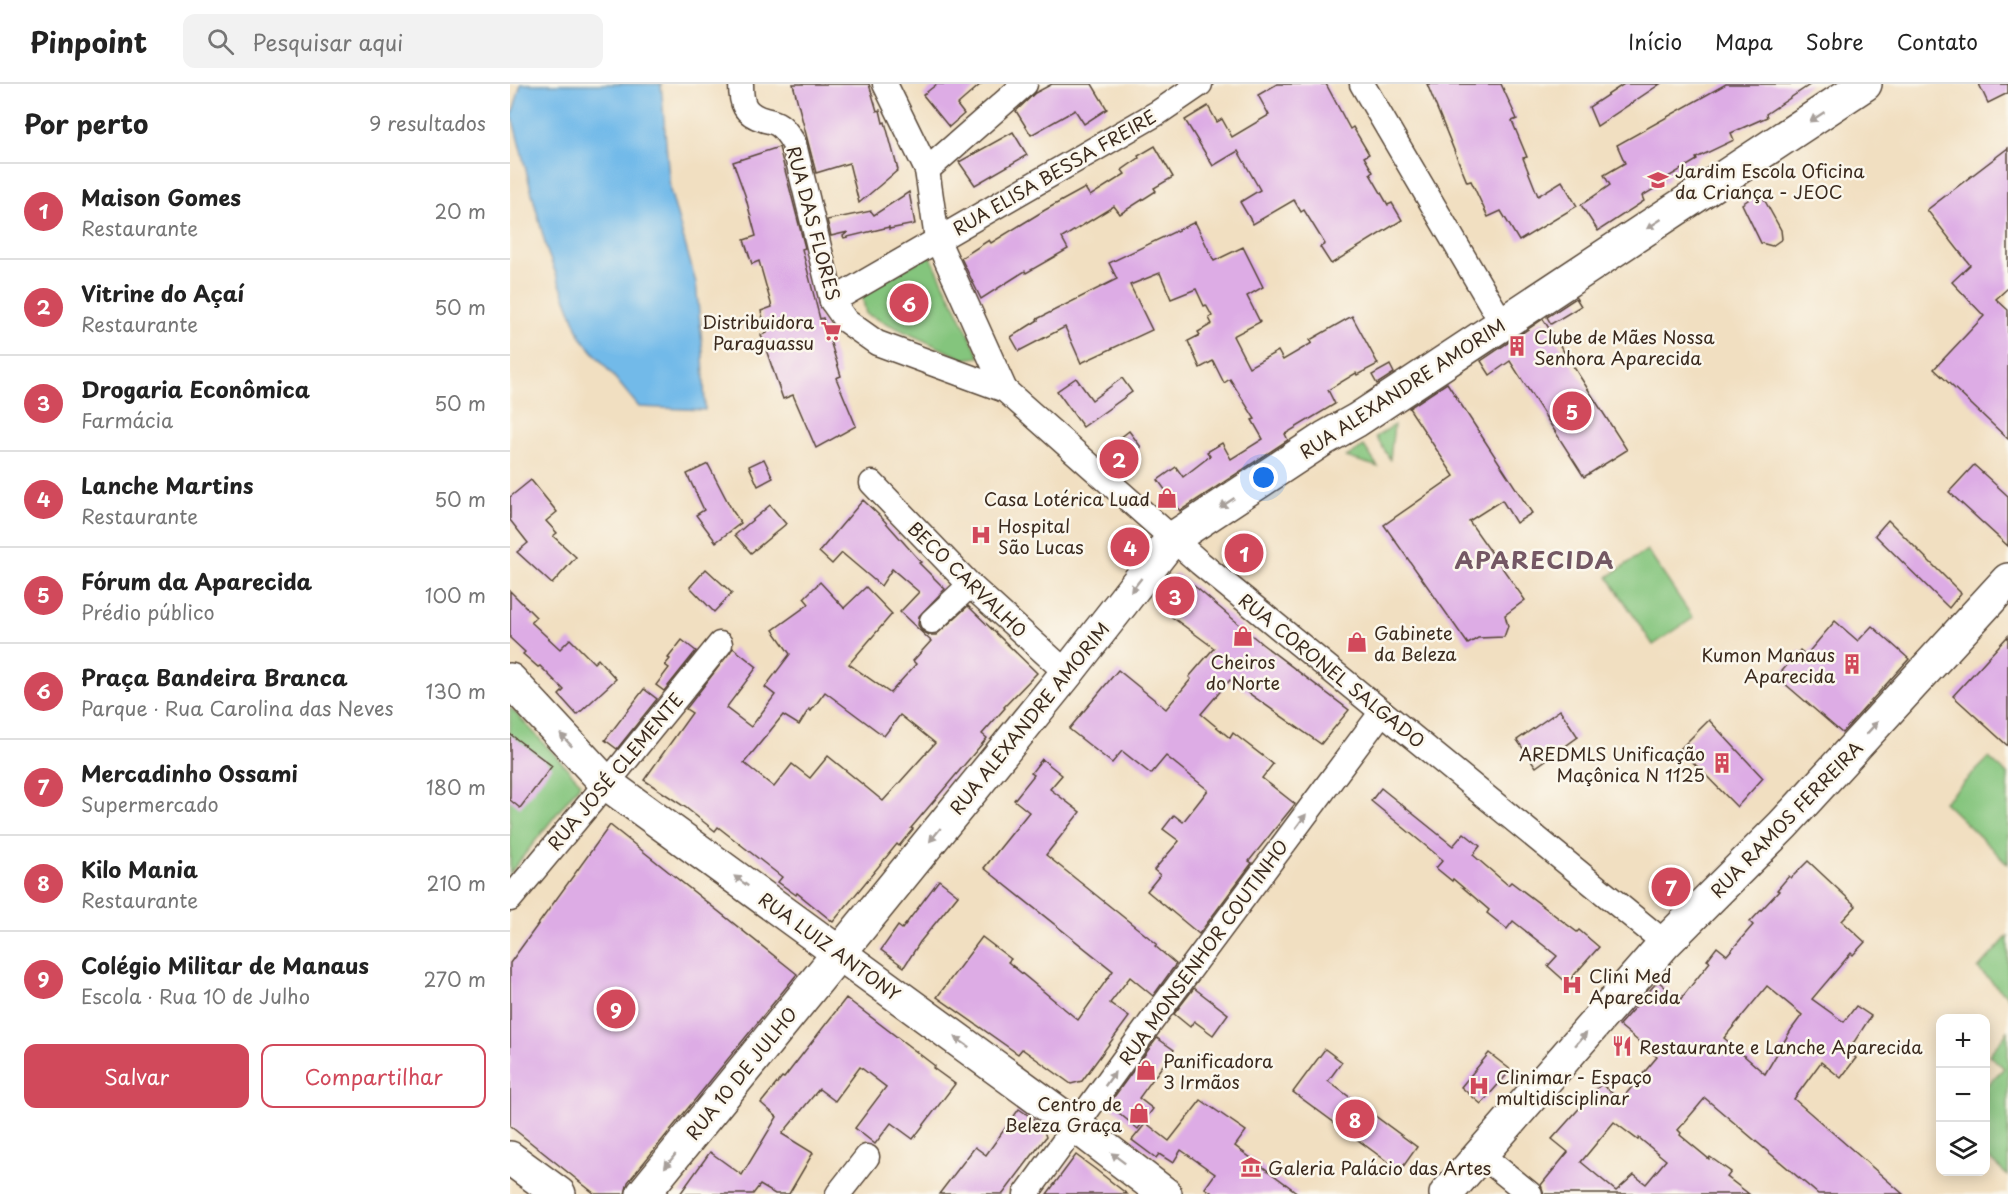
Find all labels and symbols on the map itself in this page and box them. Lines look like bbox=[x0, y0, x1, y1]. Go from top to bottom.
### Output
street label: RUA ELISA BESSA FREIRE bbox=[947, 103, 1161, 241]
one-way arrow bbox=[1809, 111, 1825, 123]
street label: RUA DAS FLORES bbox=[780, 143, 848, 303]
place label: Jardim Escola Oficina da Criança - JEOC bbox=[1675, 157, 1865, 205]
school or university icon: Jardim Escola Oficina da Criança - JEOC bbox=[1646, 168, 1670, 192]
one-way arrow bbox=[1646, 218, 1662, 229]
pin: 6 bbox=[890, 280, 928, 326]
place label: Distribuidora Paraguassu bbox=[702, 308, 814, 356]
street label: RUA ALEXANDRE AMORIM bbox=[1294, 311, 1510, 465]
supermarket icon: Distribuidora Paraguassu bbox=[819, 319, 843, 343]
place label: Clube de Mães Nossa Senhora Aparecida bbox=[1534, 323, 1715, 371]
building icon: Clube de Mães Nossa Senhora Aparecida bbox=[1505, 334, 1529, 358]
pin: 5 bbox=[1552, 388, 1592, 434]
pin: 2 bbox=[1100, 436, 1138, 482]
your location bbox=[1249, 463, 1278, 492]
place label: Casa Lotérica Luad bbox=[984, 485, 1150, 512]
shop icon: Casa Lotérica Luad bbox=[1155, 486, 1179, 510]
one-way arrow bbox=[1219, 498, 1235, 509]
place label: Hospital São Lucas bbox=[998, 512, 1084, 560]
street label: BECO CARVALHO bbox=[902, 515, 1034, 643]
hospital icon: Hospital São Lucas bbox=[969, 523, 993, 547]
pin: 4 bbox=[1110, 524, 1150, 570]
pin: 1 bbox=[1224, 530, 1264, 576]
district label: APARECIDA bbox=[1455, 541, 1615, 577]
pin: 3 bbox=[1156, 574, 1194, 618]
one-way arrow bbox=[1130, 577, 1143, 593]
street label: RUA CORONEL SALGADO bbox=[1233, 586, 1431, 754]
street label: RUA ALEXANDRE AMORIM bbox=[943, 616, 1115, 820]
place label: Gabinete da Beleza bbox=[1374, 619, 1457, 667]
shop icon: Cheiros do Norte bbox=[1231, 624, 1255, 648]
shop icon: Gabinete da Beleza bbox=[1345, 630, 1369, 654]
place label: Kumon Manaus Aparecida bbox=[1701, 641, 1836, 689]
place label: Cheiros do Norte bbox=[1206, 648, 1280, 696]
building icon: Kumon Manaus Aparecida bbox=[1840, 652, 1864, 676]
street label: RUA JOSÉ CLEMENTE bbox=[541, 686, 689, 856]
one-way arrow bbox=[1865, 721, 1879, 736]
one-way arrow bbox=[560, 733, 573, 748]
street label: RUA RAMOS FERREIRA bbox=[1704, 734, 1868, 904]
place label: AREDMLS Unificação Maçônica N 1125 bbox=[1519, 740, 1705, 788]
building icon: AREDMLS Unificação Maçônica N 1125 bbox=[1710, 751, 1734, 775]
one-way arrow bbox=[1295, 813, 1307, 829]
one-way arrow bbox=[928, 827, 941, 843]
street label: RUA MONSENHOR COUTINHO bbox=[1112, 834, 1294, 1070]
pin: 7 bbox=[1652, 864, 1690, 910]
one-way arrow bbox=[733, 875, 748, 887]
street label: RUA LUIZ ANTONY bbox=[753, 885, 907, 1007]
place label: Clini Med Aparecida bbox=[1589, 962, 1681, 1010]
hospital icon: Clini Med Aparecida bbox=[1560, 973, 1584, 997]
pin: 9 bbox=[596, 986, 636, 1032]
street label: RUA 10 DE JULHO bbox=[679, 1001, 803, 1145]
one-way arrow bbox=[1574, 1032, 1588, 1047]
place label: Restaurante e Lanche Aparecida bbox=[1639, 1033, 1923, 1060]
restaurant icon: Restaurante e Lanche Aparecida bbox=[1610, 1034, 1634, 1058]
one-way arrow bbox=[954, 1036, 970, 1048]
place label: Panificadora 3 Irmãos bbox=[1163, 1047, 1273, 1095]
shop icon: Panificadora 3 Irmãos bbox=[1134, 1058, 1158, 1082]
place label: Clinimar - Espaço multidisciplinar bbox=[1496, 1063, 1652, 1111]
one-way arrow bbox=[1104, 1071, 1116, 1087]
hospital icon: Clinimar - Espaço multidisciplinar bbox=[1467, 1074, 1491, 1098]
place label: Centro de Beleza Graça bbox=[1004, 1090, 1123, 1138]
pin: 8 bbox=[1336, 1096, 1374, 1142]
shop icon: Centro de Beleza Graça bbox=[1127, 1101, 1151, 1125]
one-way arrow bbox=[1110, 1152, 1126, 1165]
one-way arrow bbox=[664, 1153, 677, 1168]
place label: Galeria Palácio das Artes bbox=[1268, 1154, 1491, 1181]
museum icon: Galeria Palácio das Artes bbox=[1239, 1155, 1263, 1179]

